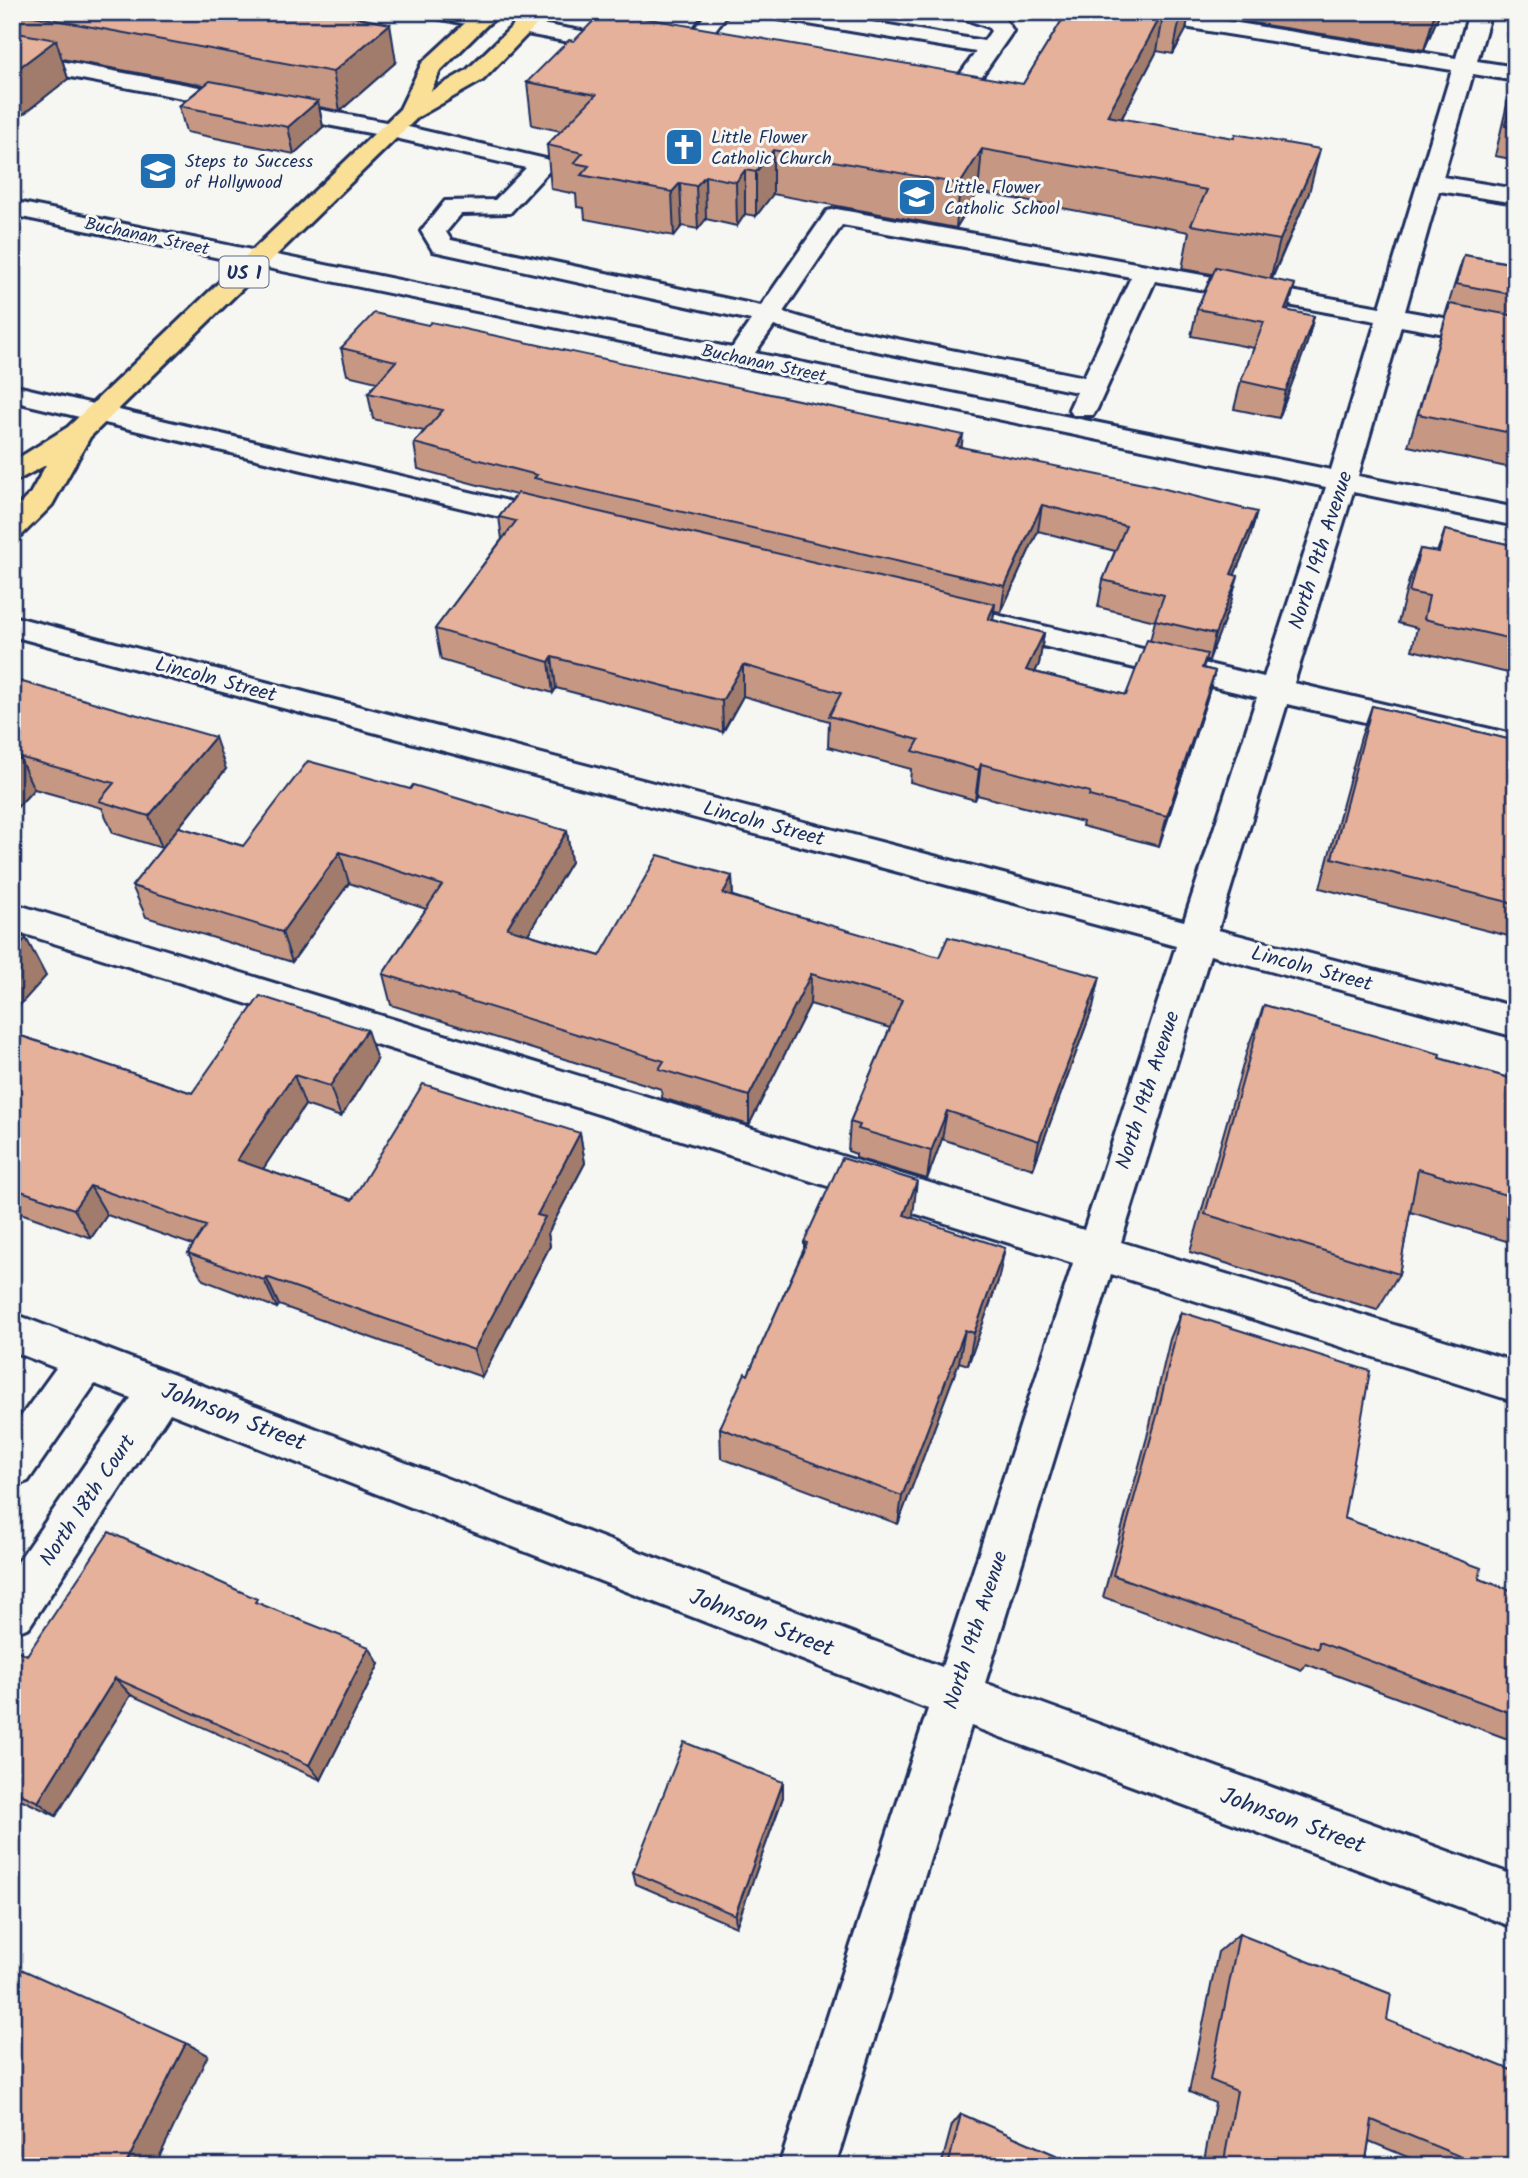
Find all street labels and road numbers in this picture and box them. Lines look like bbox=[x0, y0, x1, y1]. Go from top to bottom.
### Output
street label: Buchanan Street bbox=[82, 210, 213, 265]
road number: US 1 bbox=[219, 256, 268, 288]
street label: Buchanan Street bbox=[699, 337, 830, 392]
street label: North 19th Avenue bbox=[1280, 466, 1363, 634]
street label: Lincoln Street bbox=[151, 648, 281, 713]
street label: Lincoln Street bbox=[699, 792, 829, 857]
street label: Lincoln Street bbox=[1247, 937, 1377, 1002]
street label: North 19th Avenue bbox=[1107, 1006, 1190, 1174]
street label: Johnson Street bbox=[155, 1372, 312, 1463]
street label: North 18th Court bbox=[32, 1428, 145, 1573]
street label: North 19th Avenue bbox=[935, 1546, 1018, 1714]
street label: Johnson Street bbox=[683, 1578, 840, 1669]
street label: Johnson Street bbox=[1214, 1777, 1371, 1866]

